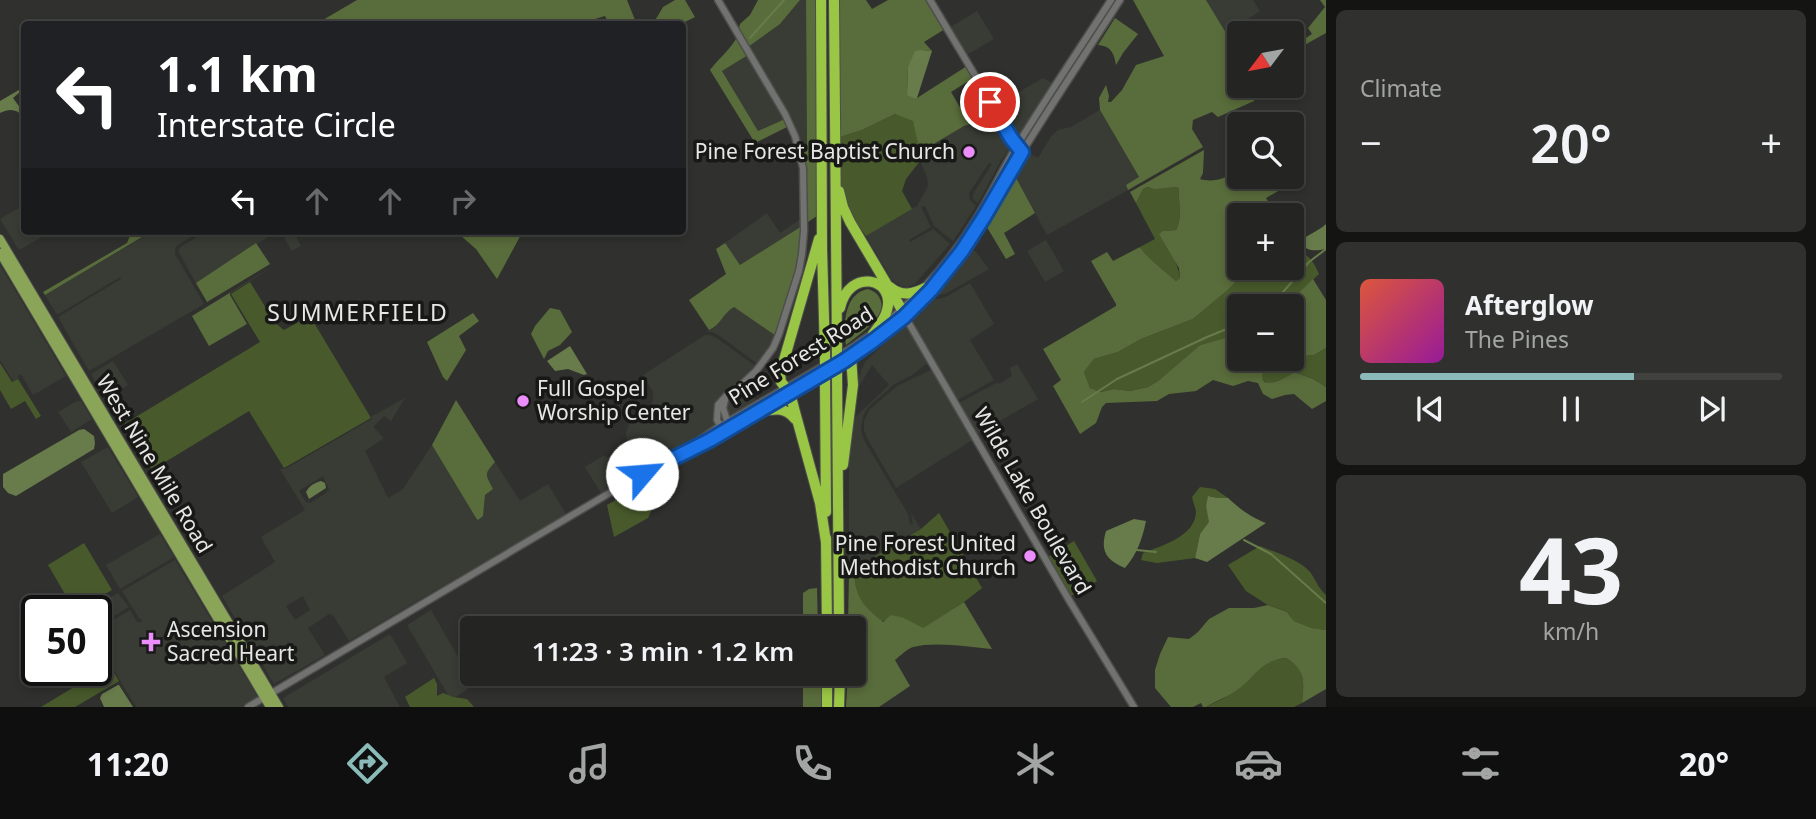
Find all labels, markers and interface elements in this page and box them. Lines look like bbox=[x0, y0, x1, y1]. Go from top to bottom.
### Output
north arrow bbox=[1227, 21, 1304, 98]
map controls bbox=[1227, 21, 1304, 371]
text: 1.1 km bbox=[157, 40, 318, 106]
icon: left bbox=[42, 49, 133, 140]
pin bbox=[960, 72, 1020, 132]
text: Climate bbox=[1360, 72, 1442, 104]
icon: arrive bbox=[971, 83, 1009, 121]
text: Interstate Circle bbox=[157, 103, 396, 146]
text: 20° bbox=[1530, 107, 1612, 178]
button: search bbox=[1227, 112, 1304, 189]
text: − bbox=[1360, 116, 1382, 168]
text: + bbox=[1760, 116, 1782, 168]
place label: Pine Forest Baptist Church bbox=[695, 137, 955, 165]
marker: Pine Forest Baptist Church bbox=[961, 144, 977, 160]
icon: left bbox=[225, 182, 263, 220]
icon: ahead bbox=[298, 182, 336, 220]
icon: ahead bbox=[371, 182, 409, 220]
icon: right bbox=[444, 182, 482, 220]
button: + bbox=[1227, 203, 1304, 280]
text: Afterglow bbox=[1465, 287, 1593, 323]
button: − bbox=[1227, 294, 1304, 371]
district label: SUMMERFIELD bbox=[267, 296, 449, 328]
street label: Pine Forest Road bbox=[723, 299, 878, 411]
text: The Pines bbox=[1465, 323, 1569, 355]
street label: West Nine Mile Road bbox=[90, 369, 219, 558]
place label: Full Gospel Worship Center bbox=[537, 374, 691, 426]
icon: previous bbox=[1411, 390, 1449, 428]
icon: pause bbox=[1552, 390, 1590, 428]
icon: next bbox=[1693, 390, 1731, 428]
marker: Full Gospel Worship Center bbox=[515, 393, 531, 409]
street label: Wilde Lake Boulevard bbox=[968, 402, 1098, 599]
position arrow bbox=[605, 437, 679, 511]
text: 43 bbox=[1519, 507, 1623, 631]
place label: Pine Forest United Methodist Church bbox=[835, 529, 1016, 581]
marker: Pine Forest United Methodist Church bbox=[1022, 548, 1038, 564]
speed limit sign: 50 bbox=[21, 595, 112, 686]
place label: Ascension Sacred Heart bbox=[167, 615, 295, 667]
text: km/h bbox=[1543, 615, 1599, 647]
marker: Ascension Sacred Heart bbox=[141, 632, 161, 652]
text: 11:23 · 3 min · 1.2 km bbox=[532, 633, 794, 669]
icon: directions bbox=[343, 739, 392, 788]
icon: music bbox=[565, 739, 614, 788]
icon: phone bbox=[788, 739, 837, 788]
icon: climate bbox=[1011, 739, 1060, 788]
icon: car bbox=[1234, 739, 1283, 788]
icon: filters bbox=[1456, 739, 1505, 788]
text: 11:20 bbox=[87, 742, 169, 785]
text: 20° bbox=[1679, 742, 1729, 785]

